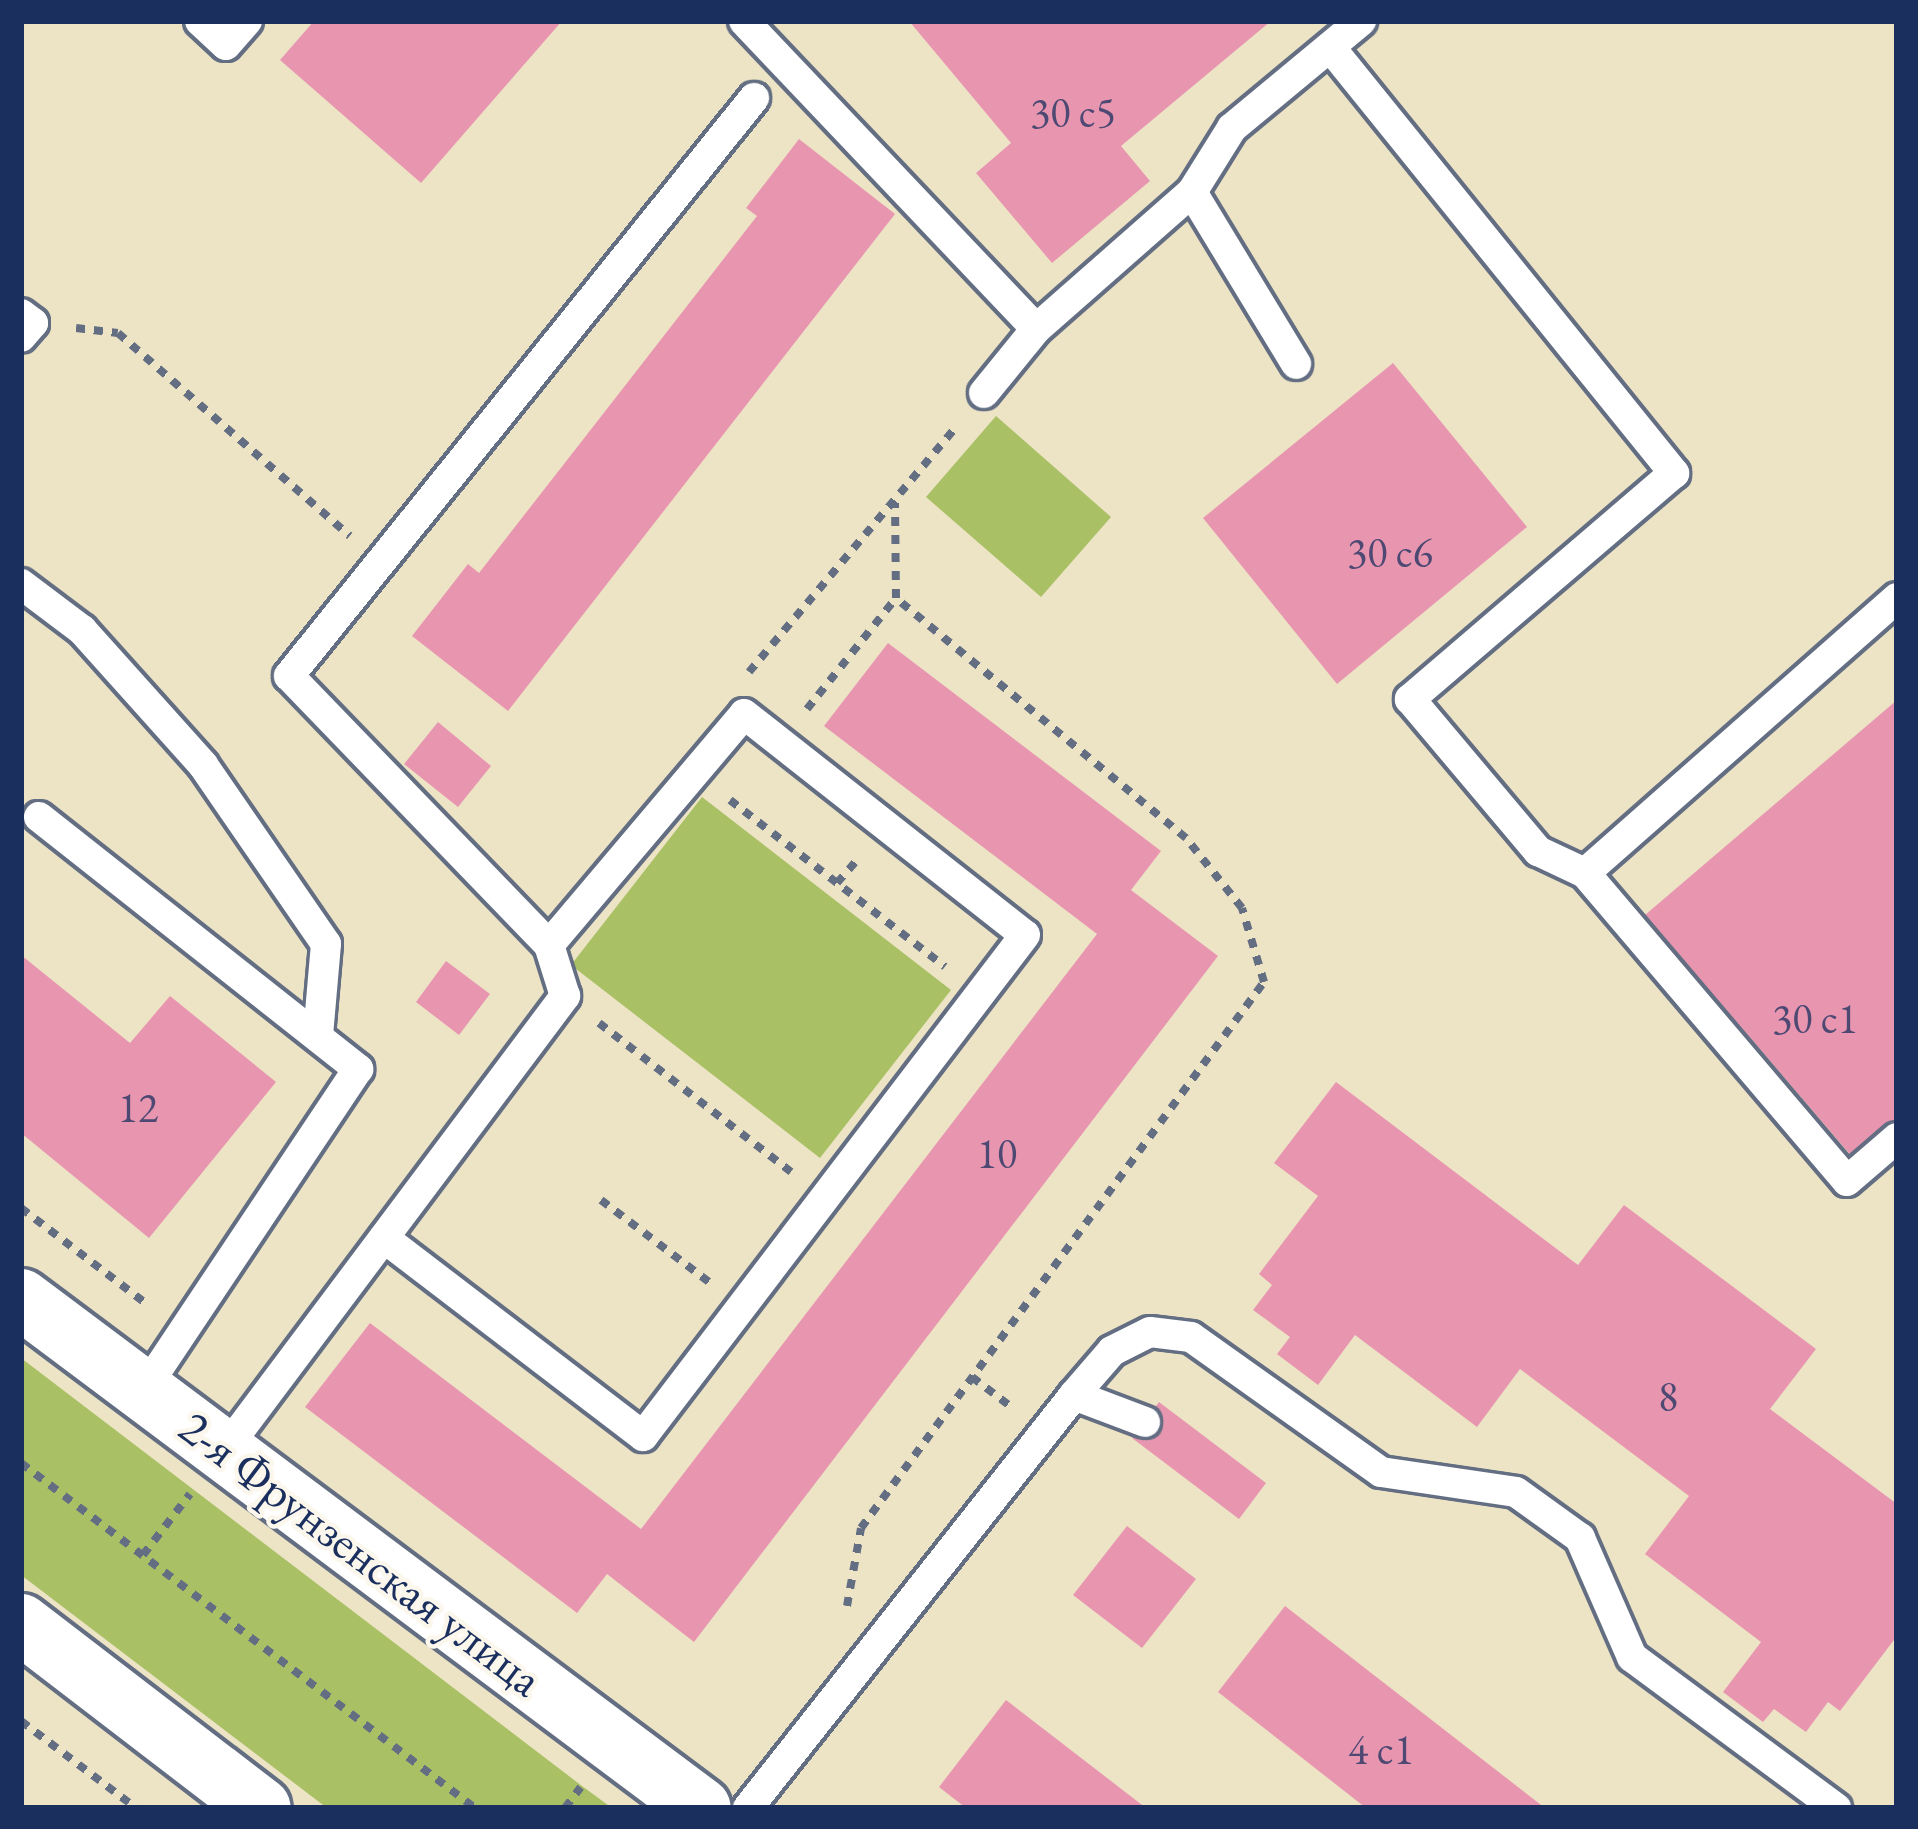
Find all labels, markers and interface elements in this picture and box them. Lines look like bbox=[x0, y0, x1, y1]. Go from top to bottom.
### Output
house number: 30 с5 bbox=[1030, 88, 1116, 138]
house number: 30 с6 bbox=[1347, 528, 1433, 578]
house number: 30 с1 bbox=[1772, 994, 1858, 1044]
house number: 12 bbox=[118, 1083, 158, 1133]
house number: 10 bbox=[977, 1129, 1017, 1179]
house number: 8 bbox=[1658, 1372, 1678, 1422]
street label: 2-я Фрунзенская улица bbox=[168, 1398, 554, 1708]
house number: 4 с1 bbox=[1348, 1725, 1414, 1775]

